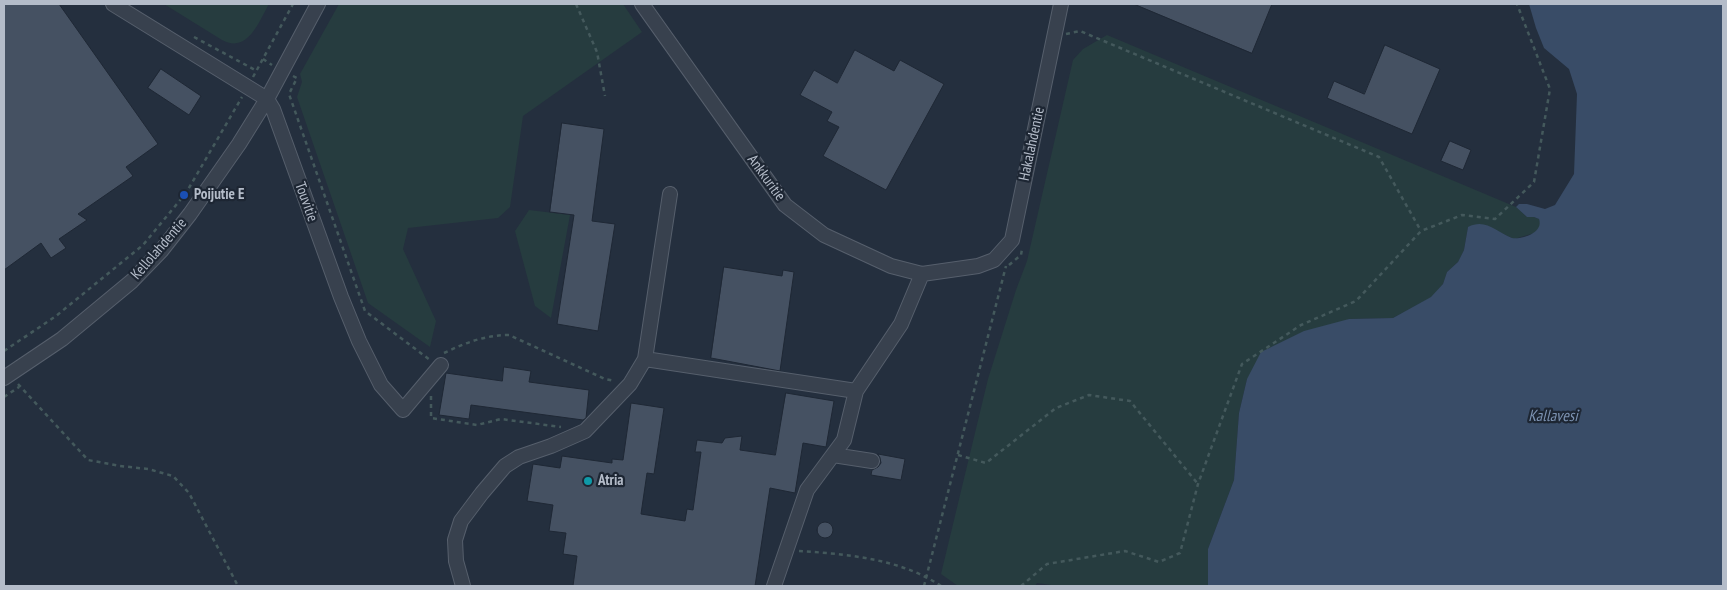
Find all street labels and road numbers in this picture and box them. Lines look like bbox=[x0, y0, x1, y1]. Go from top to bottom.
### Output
street label: Hakalahdentie bbox=[1015, 106, 1049, 182]
street label: Ankkuritie bbox=[743, 151, 789, 205]
street label: Touvitie bbox=[291, 180, 321, 224]
street label: Kellolahdentie bbox=[127, 215, 191, 283]

